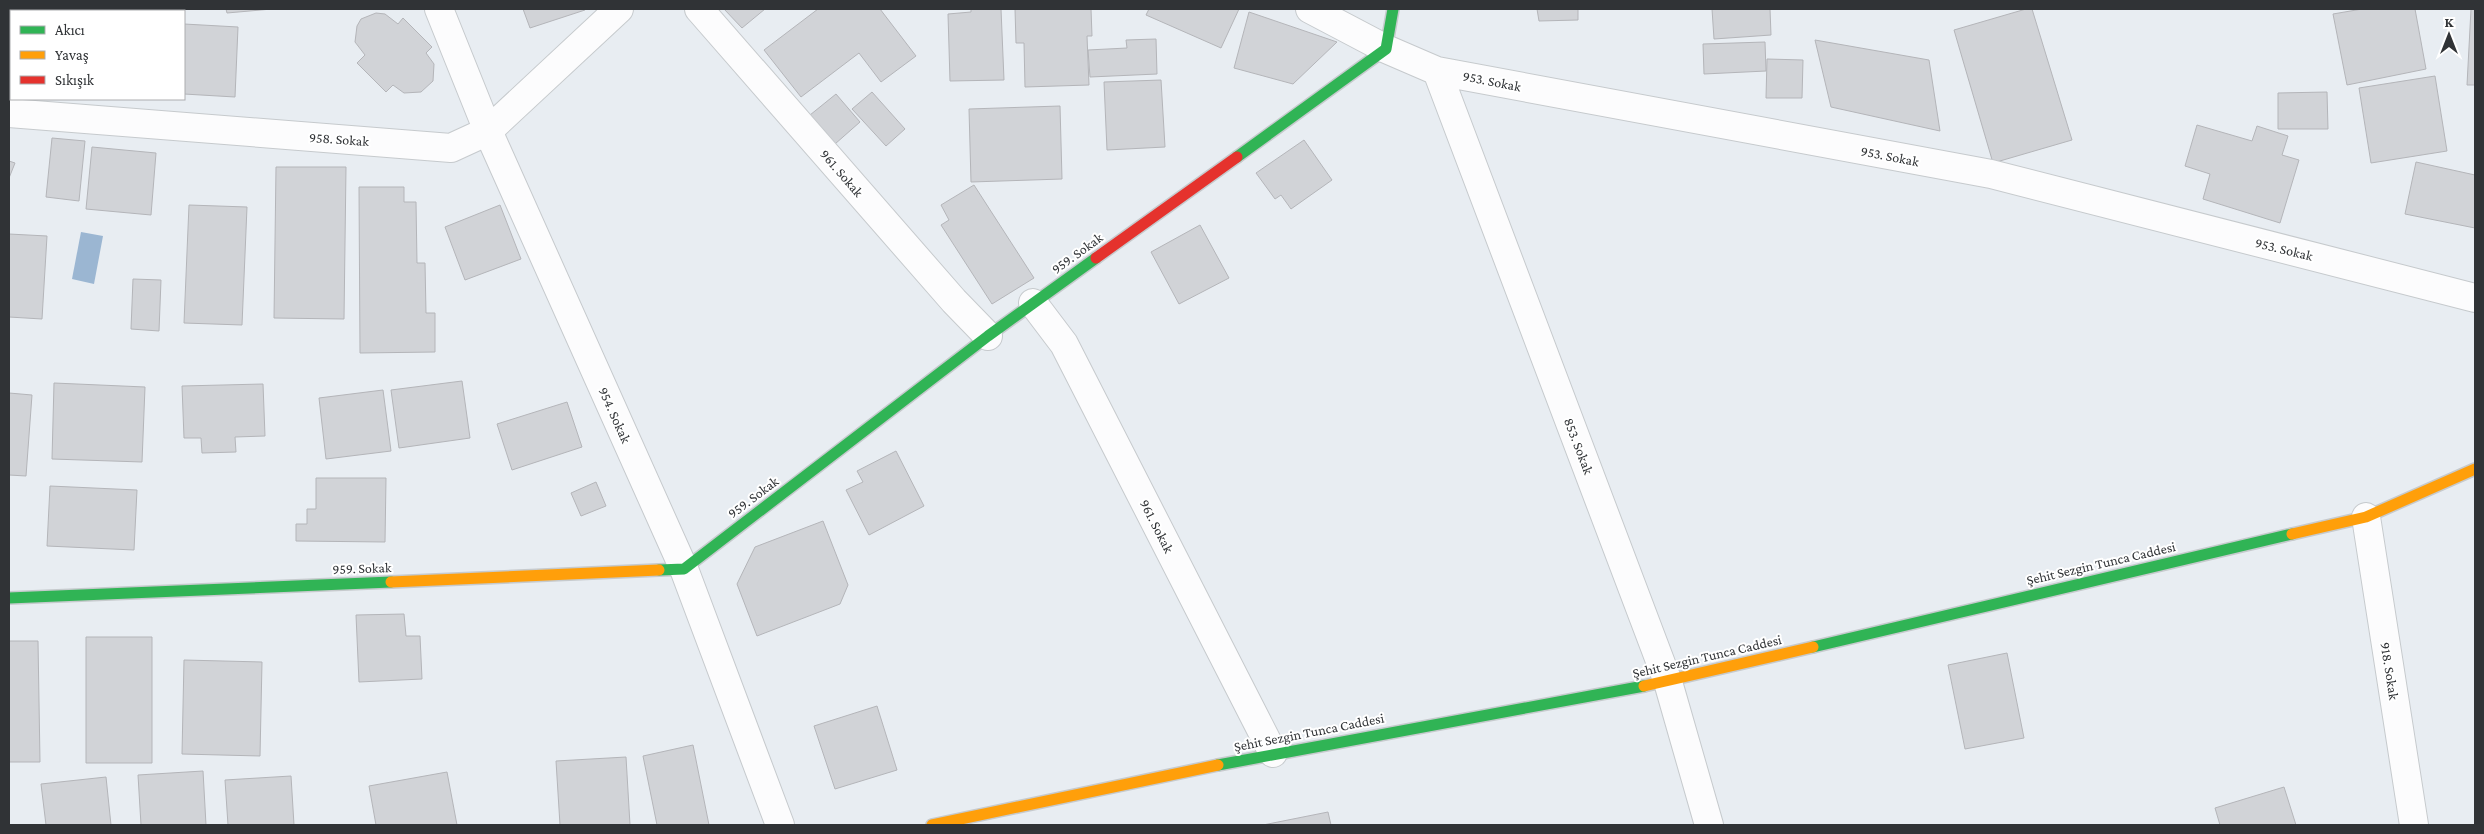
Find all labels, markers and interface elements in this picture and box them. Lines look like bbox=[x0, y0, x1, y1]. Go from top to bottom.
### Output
legend bbox=[10, 10, 185, 100]
north arrow bbox=[2424, 10, 2474, 60]
text: K bbox=[2445, 14, 2455, 30]
text: Akıcı bbox=[55, 22, 85, 38]
text: Yavaş bbox=[55, 47, 89, 64]
street label: 953. Sokak bbox=[1462, 68, 1523, 95]
text: Sıkışık bbox=[55, 72, 95, 89]
street label: 958. Sokak bbox=[308, 129, 370, 149]
street label: 953. Sokak bbox=[1860, 143, 1921, 170]
street label: 961. Sokak bbox=[817, 146, 867, 200]
street label: 959. Sokak bbox=[1048, 229, 1106, 277]
street label: 953. Sokak bbox=[2253, 234, 2315, 264]
street label: 954. Sokak bbox=[596, 384, 635, 446]
street label: 853. Sokak bbox=[1561, 415, 1597, 477]
street label: 959. Sokak bbox=[725, 473, 782, 521]
street label: 961. Sokak bbox=[1137, 497, 1177, 556]
street label: Şehit Sezgin Tunca Caddesi bbox=[2025, 538, 2177, 588]
street label: 959. Sokak bbox=[332, 559, 392, 577]
street label: Şehit Sezgin Tunca Caddesi bbox=[1631, 631, 1783, 681]
street label: 918. Sokak bbox=[2378, 641, 2403, 701]
street label: Şehit Sezgin Tunca Caddesi bbox=[1233, 710, 1386, 754]

